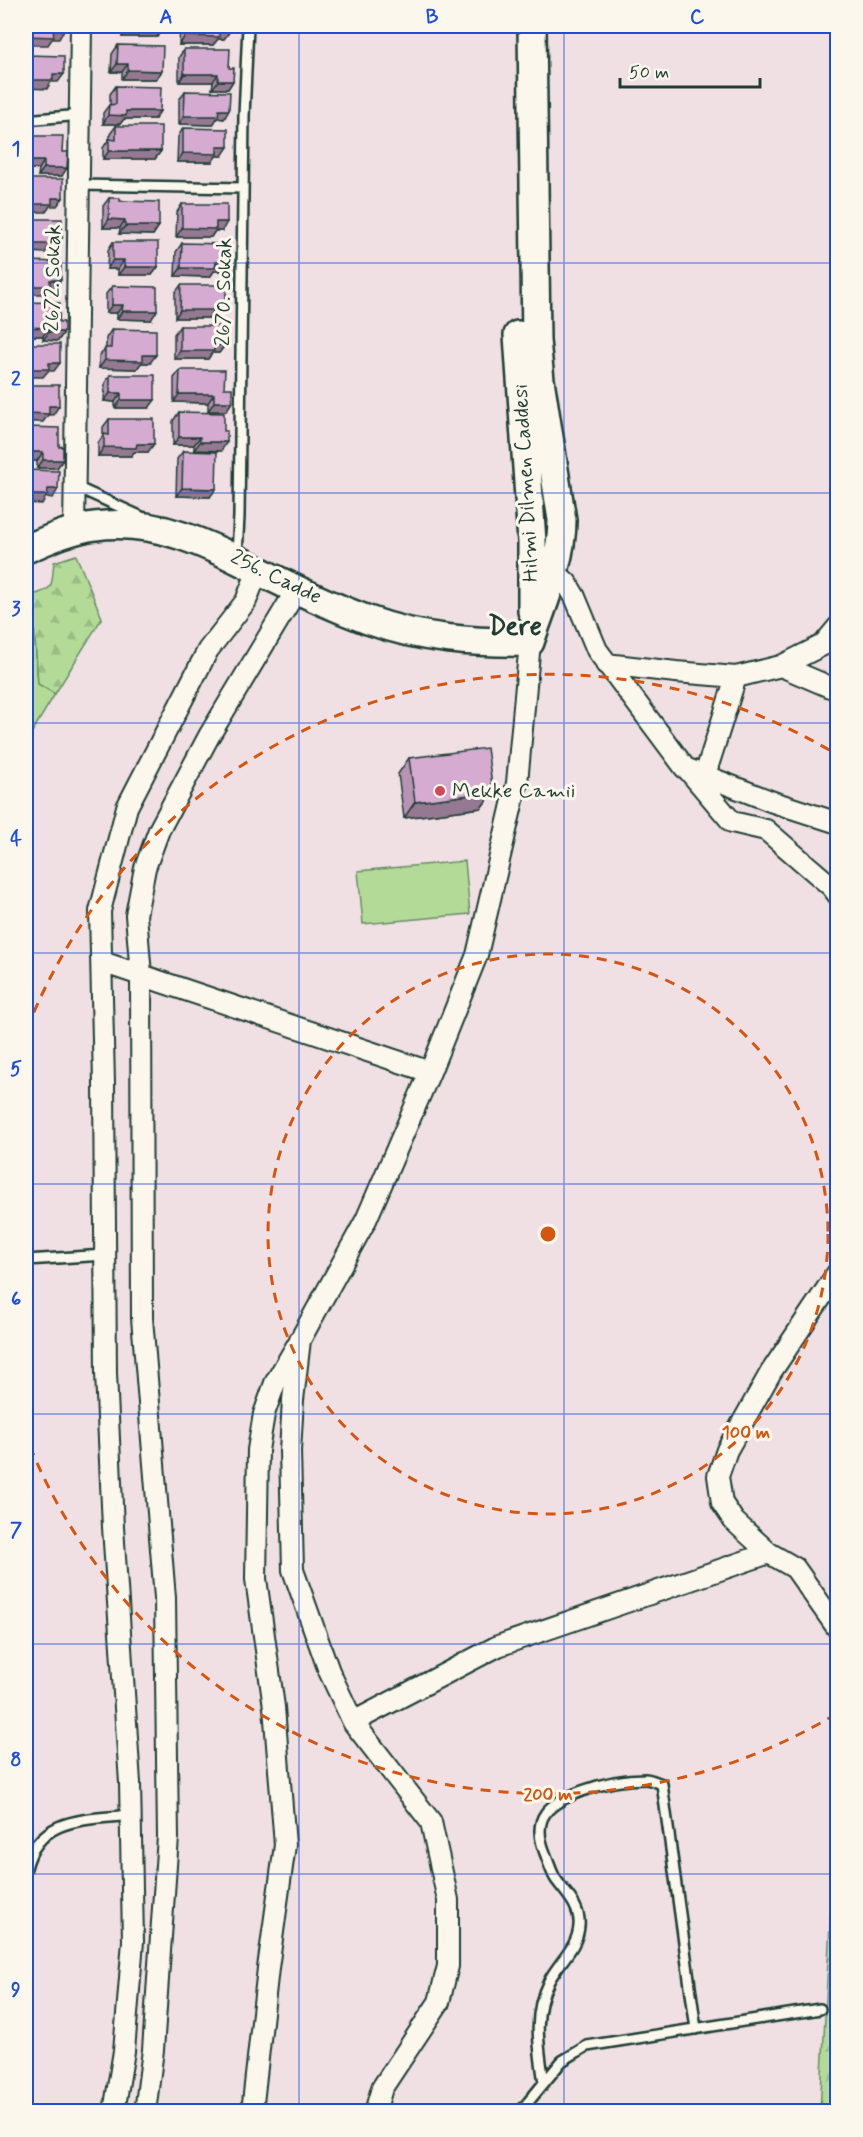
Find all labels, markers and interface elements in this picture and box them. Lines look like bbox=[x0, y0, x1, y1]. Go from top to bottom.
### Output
text: A bbox=[159, 4, 173, 31]
text: B bbox=[426, 4, 439, 31]
text: C bbox=[690, 4, 705, 31]
scale bar bbox=[620, 51, 760, 89]
text: 50 m bbox=[629, 61, 669, 85]
text: 1 bbox=[12, 136, 20, 163]
street label: 2672. Sokak bbox=[38, 224, 68, 332]
street label: 2670. Sokak bbox=[209, 237, 239, 347]
text: 2 bbox=[11, 366, 21, 393]
street label: Hilmi Dilmen Caddesi bbox=[507, 383, 545, 583]
street label: 256. Cadde bbox=[226, 543, 326, 611]
text: 3 bbox=[11, 596, 21, 623]
district label: Dere bbox=[488, 609, 542, 644]
place label: Mekke Camii bbox=[452, 777, 575, 805]
marker: Mekke Camii bbox=[433, 784, 447, 798]
text: 4 bbox=[10, 826, 22, 853]
text: 5 bbox=[10, 1056, 22, 1083]
centre of rings bbox=[538, 1224, 558, 1244]
text: 6 bbox=[11, 1286, 21, 1313]
text: 100 m bbox=[722, 1421, 770, 1445]
text: 7 bbox=[10, 1517, 22, 1544]
text: 8 bbox=[10, 1747, 22, 1774]
text: 200 m bbox=[523, 1783, 573, 1807]
text: 9 bbox=[11, 1977, 21, 2004]

